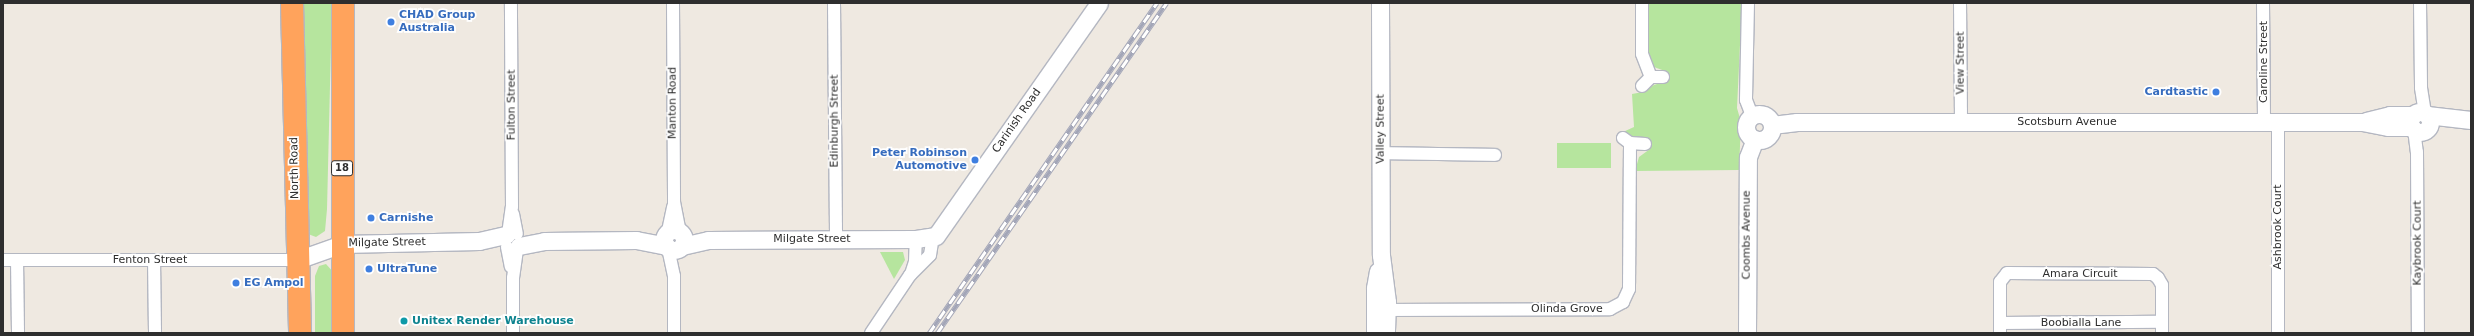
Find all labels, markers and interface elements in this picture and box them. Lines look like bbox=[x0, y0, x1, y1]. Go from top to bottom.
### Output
place label: CHAD Group Australia bbox=[399, 9, 475, 35]
marker: CHAD Group Australia bbox=[386, 17, 396, 27]
street label: Caroline Street bbox=[2257, 21, 2271, 103]
street label: View Street bbox=[1954, 31, 1968, 95]
street label: Manton Road bbox=[666, 67, 680, 139]
street label: Fulton Street bbox=[505, 70, 519, 140]
street label: Edinburgh Street bbox=[828, 74, 842, 168]
place label: Cardtastic bbox=[2144, 85, 2208, 99]
street label: Carinish Road bbox=[990, 86, 1044, 156]
marker: Cardtastic bbox=[2211, 87, 2221, 97]
street label: Valley Street bbox=[1374, 94, 1388, 164]
street label: Scotsburn Avenue bbox=[2017, 115, 2117, 129]
street label: North Road bbox=[288, 137, 302, 199]
place label: Peter Robinson Automotive bbox=[872, 147, 967, 173]
marker: Peter Robinson Automotive bbox=[970, 155, 980, 165]
road number: 18 bbox=[331, 160, 353, 176]
street label: Ashbrook Court bbox=[2271, 184, 2285, 270]
street label: Coombs Avenue bbox=[1740, 191, 1754, 279]
street label: Kaybrook Court bbox=[2411, 200, 2425, 286]
place label: Carnishe bbox=[379, 211, 433, 225]
marker: Carnishe bbox=[366, 213, 376, 223]
street label: Milgate Street bbox=[773, 232, 851, 246]
street label: Milgate Street bbox=[348, 236, 426, 250]
street label: Fenton Street bbox=[113, 253, 187, 267]
place label: UltraTune bbox=[377, 262, 437, 276]
marker: UltraTune bbox=[364, 264, 374, 274]
street label: Amara Circuit bbox=[2042, 267, 2118, 281]
place label: EG Ampol bbox=[244, 276, 304, 290]
marker: EG Ampol bbox=[231, 278, 241, 288]
street label: Olinda Grove bbox=[1531, 302, 1603, 316]
place label: Unitex Render Warehouse bbox=[412, 314, 574, 328]
marker: Unitex Render Warehouse bbox=[399, 316, 409, 326]
street label: Boobialla Lane bbox=[2041, 316, 2121, 330]

